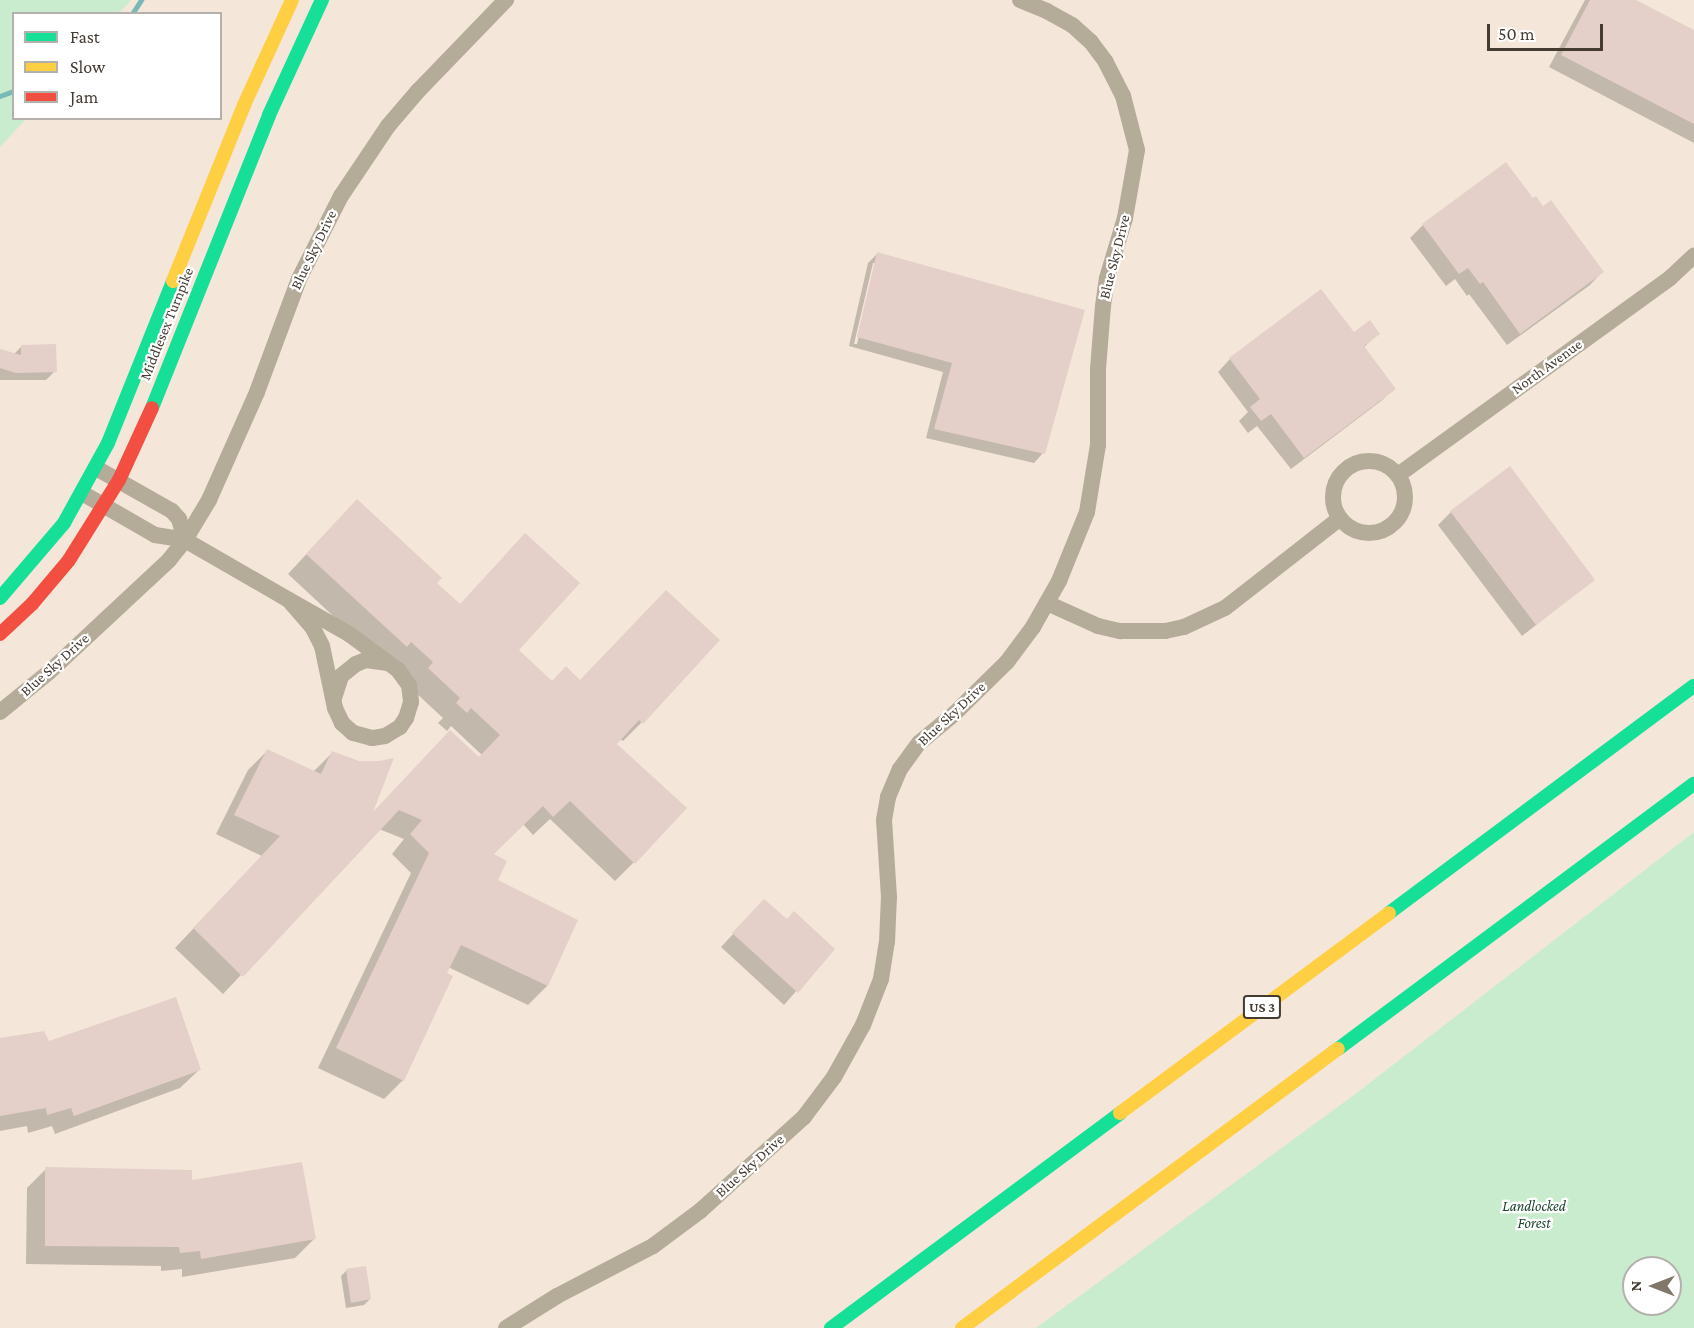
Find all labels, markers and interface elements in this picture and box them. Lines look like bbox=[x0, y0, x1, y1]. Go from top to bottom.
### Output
legend bbox=[12, 12, 222, 120]
scale bar bbox=[1490, 12, 1606, 50]
text: 50 m bbox=[1498, 24, 1535, 44]
text: Fast bbox=[70, 27, 100, 47]
text: Slow bbox=[70, 57, 105, 77]
text: Jam bbox=[70, 87, 98, 107]
street label: Blue Sky Drive bbox=[287, 207, 341, 293]
street label: Blue Sky Drive bbox=[1096, 213, 1134, 301]
street label: Middlesex Turnpike bbox=[136, 265, 198, 383]
street label: North Avenue bbox=[1508, 335, 1586, 399]
street label: Blue Sky Drive bbox=[17, 630, 93, 700]
street label: Blue Sky Drive bbox=[914, 678, 990, 750]
road number: US 3 bbox=[1242, 996, 1282, 1018]
street label: Blue Sky Drive bbox=[712, 1131, 788, 1201]
park label: Landlocked Forest bbox=[1502, 1197, 1566, 1232]
north arrow bbox=[1622, 1256, 1682, 1316]
text: N bbox=[1627, 1281, 1644, 1291]

